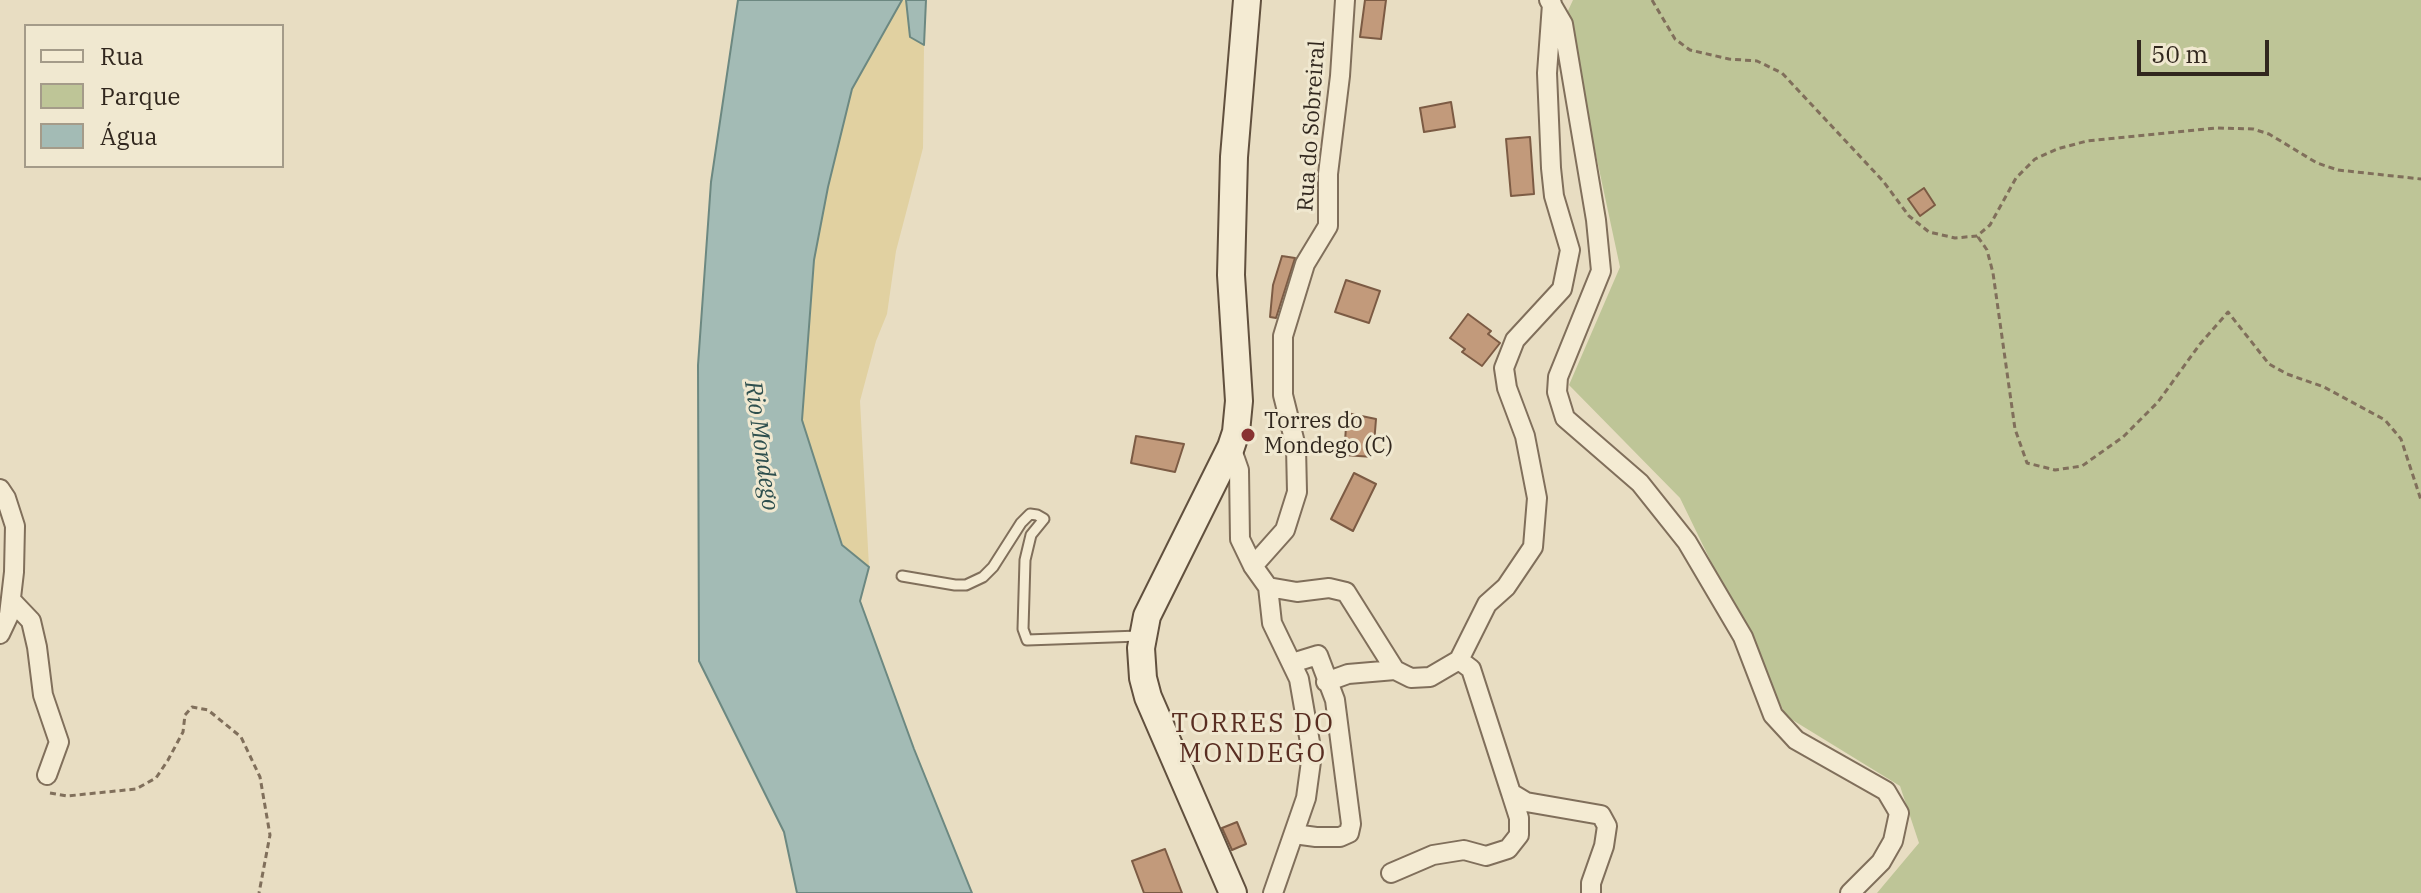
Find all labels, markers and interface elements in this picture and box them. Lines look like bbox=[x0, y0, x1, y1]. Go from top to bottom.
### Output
legend bbox=[24, 24, 284, 168]
scale bar bbox=[2141, 24, 2273, 74]
text: 50 m bbox=[2151, 38, 2208, 70]
street label: Rua do Sobreiral bbox=[1293, 39, 1331, 213]
text: Rua bbox=[100, 40, 144, 72]
text: Parque bbox=[100, 80, 180, 112]
text: Água bbox=[100, 120, 157, 152]
water label: Rio Mondego bbox=[738, 379, 784, 513]
place label: Torres do Mondego (C) bbox=[1264, 409, 1393, 460]
marker: Torres do Mondego (C) bbox=[1239, 426, 1257, 444]
district label: TORRES DO MONDEGO bbox=[1171, 708, 1335, 770]

